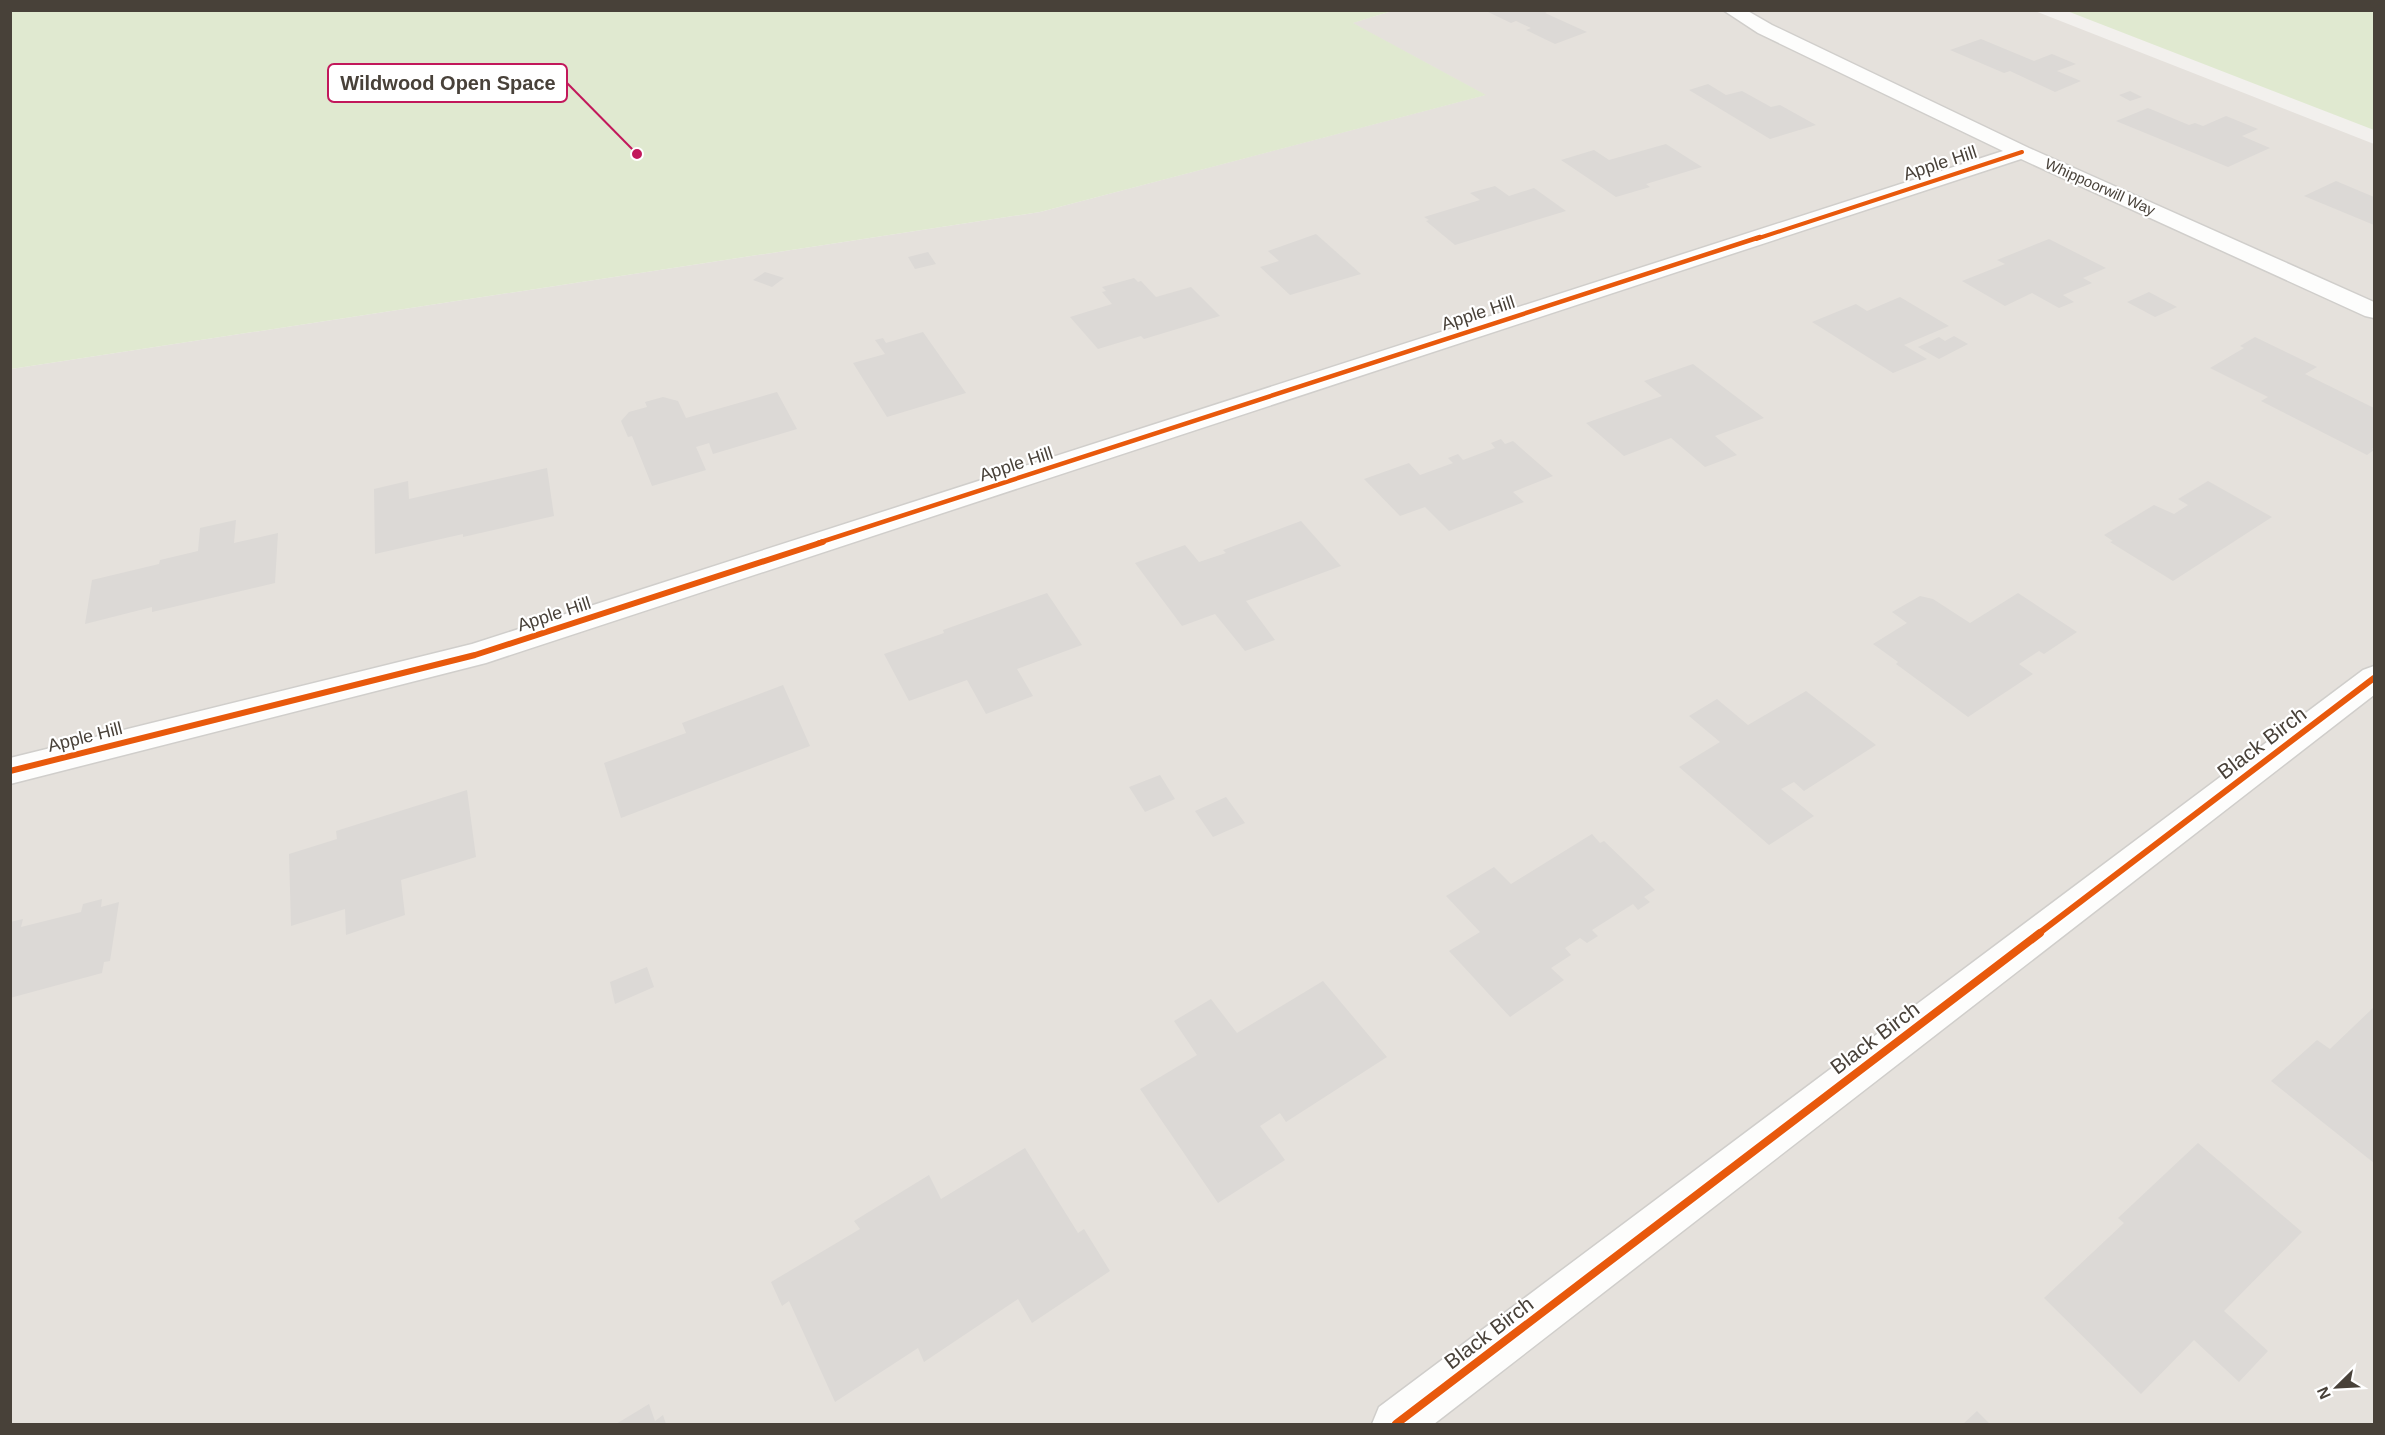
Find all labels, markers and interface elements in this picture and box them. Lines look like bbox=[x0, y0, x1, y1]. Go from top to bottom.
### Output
callout: Wildwood Open Space bbox=[328, 64, 567, 102]
text: Wildwood Open Space bbox=[340, 72, 556, 94]
street label: Apple Hill bbox=[1901, 142, 1979, 184]
street label: Whippoorwill Way bbox=[2043, 155, 2158, 219]
street label: Apple Hill bbox=[1439, 292, 1517, 334]
street label: Apple Hill bbox=[977, 443, 1055, 485]
street label: Apple Hill bbox=[515, 593, 593, 635]
street label: Black Birch bbox=[2213, 702, 2311, 783]
street label: Apple Hill bbox=[46, 718, 124, 756]
street label: Black Birch bbox=[1826, 997, 1924, 1078]
street label: Black Birch bbox=[1440, 1292, 1538, 1373]
north arrow bbox=[2307, 1357, 2367, 1417]
text: N bbox=[2314, 1384, 2334, 1402]

